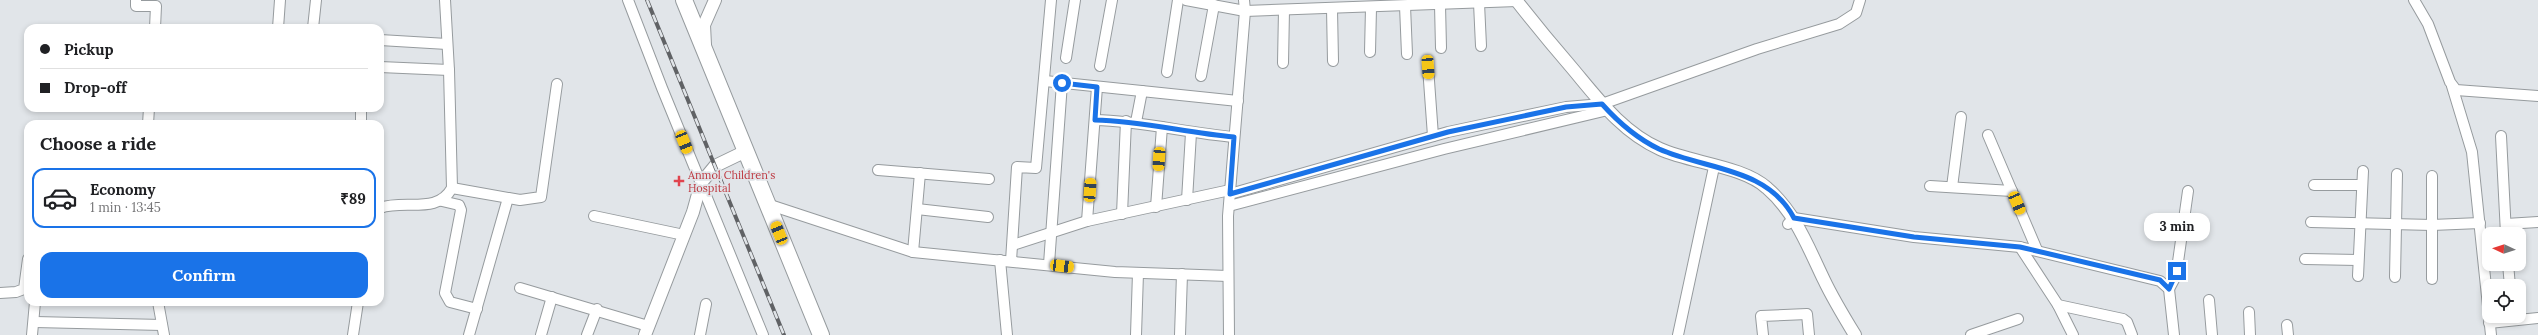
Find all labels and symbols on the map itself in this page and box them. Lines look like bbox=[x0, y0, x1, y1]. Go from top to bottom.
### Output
car bbox=[1421, 55, 1435, 79]
route start bbox=[1053, 74, 1071, 92]
car bbox=[674, 129, 694, 155]
car bbox=[1152, 147, 1166, 171]
place label: Anmol Children's Hospital bbox=[687, 168, 775, 195]
marker: Anmol Children's Hospital bbox=[673, 175, 685, 187]
car bbox=[1083, 178, 1097, 202]
car bbox=[2007, 190, 2027, 216]
callout: 3 min bbox=[2144, 213, 2210, 241]
car bbox=[769, 220, 789, 246]
north arrow bbox=[2482, 227, 2526, 271]
car bbox=[1049, 259, 1075, 273]
route end bbox=[2168, 262, 2186, 280]

